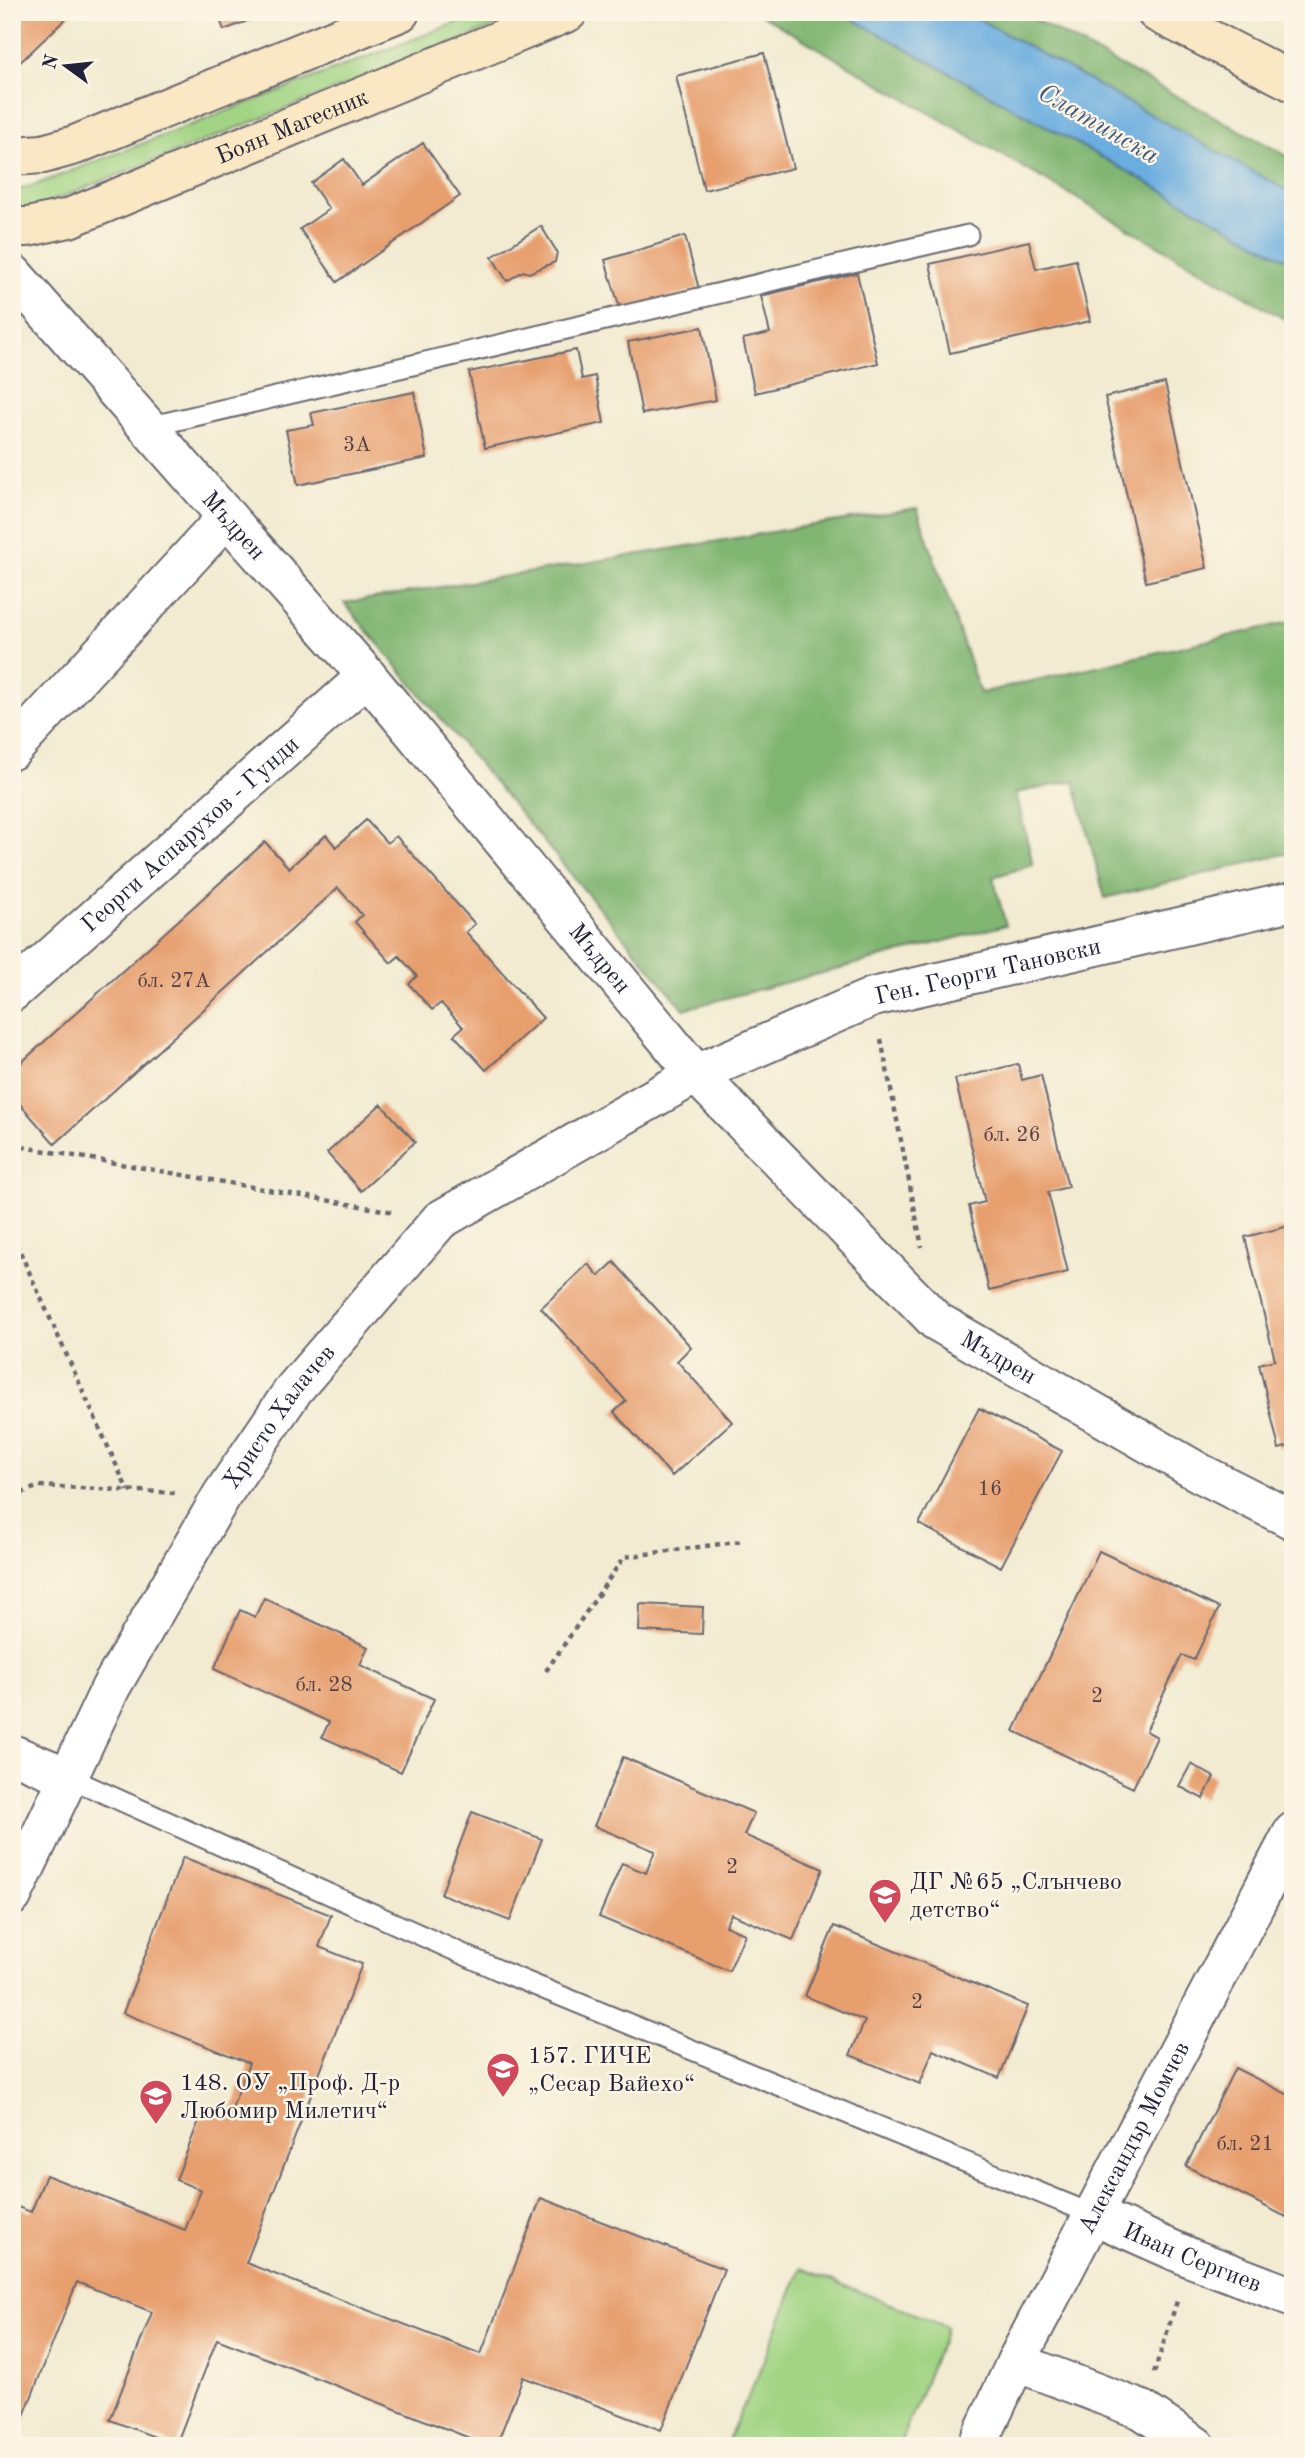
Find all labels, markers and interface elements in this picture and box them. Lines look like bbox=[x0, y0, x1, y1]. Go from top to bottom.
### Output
north arrow bbox=[32, 32, 102, 102]
text: N bbox=[41, 52, 63, 72]
water label: Слатинска bbox=[1033, 80, 1163, 170]
street label: Боян Магесник bbox=[213, 86, 372, 170]
house number: 3А bbox=[343, 435, 371, 456]
street label: Мъдрен bbox=[196, 488, 269, 565]
street label: Георги Аспарухов - Гунди bbox=[78, 733, 304, 938]
street label: Мъдрен bbox=[563, 920, 634, 999]
street label: Ген. Георги Тановски bbox=[873, 935, 1103, 1010]
house number: бл. 27А bbox=[137, 971, 211, 992]
house number: бл. 26 bbox=[983, 1125, 1041, 1146]
street label: Мъдрен bbox=[956, 1328, 1039, 1390]
street label: Христо Халачев bbox=[220, 1341, 340, 1494]
house number: 16 bbox=[978, 1479, 1002, 1500]
house number: бл. 28 bbox=[295, 1675, 353, 1696]
house number: 2 bbox=[1091, 1686, 1103, 1707]
house number: 2 bbox=[726, 1857, 738, 1878]
place label: ДГ №65 „Слънчево детство“ bbox=[910, 1871, 1122, 1923]
school or university icon: ДГ №65 „Слънчево детство“ bbox=[866, 1876, 904, 1925]
house number: 2 bbox=[911, 1992, 923, 2013]
street label: Александър Момчев bbox=[1075, 2038, 1195, 2238]
place label: 157. ГИЧЕ „Сесар Вайехо“ bbox=[528, 2045, 695, 2097]
school or university icon: 157. ГИЧЕ „Сесар Вайехо“ bbox=[484, 2050, 522, 2099]
place label: 148. ОУ „Проф. Д-р Любомир Милетич“ bbox=[180, 2072, 400, 2124]
school or university icon: 148. ОУ „Проф. Д-р Любомир Милетич“ bbox=[137, 2077, 175, 2126]
house number: бл. 21 bbox=[1216, 2134, 1274, 2155]
street label: Иван Сергиев bbox=[1119, 2219, 1264, 2298]

